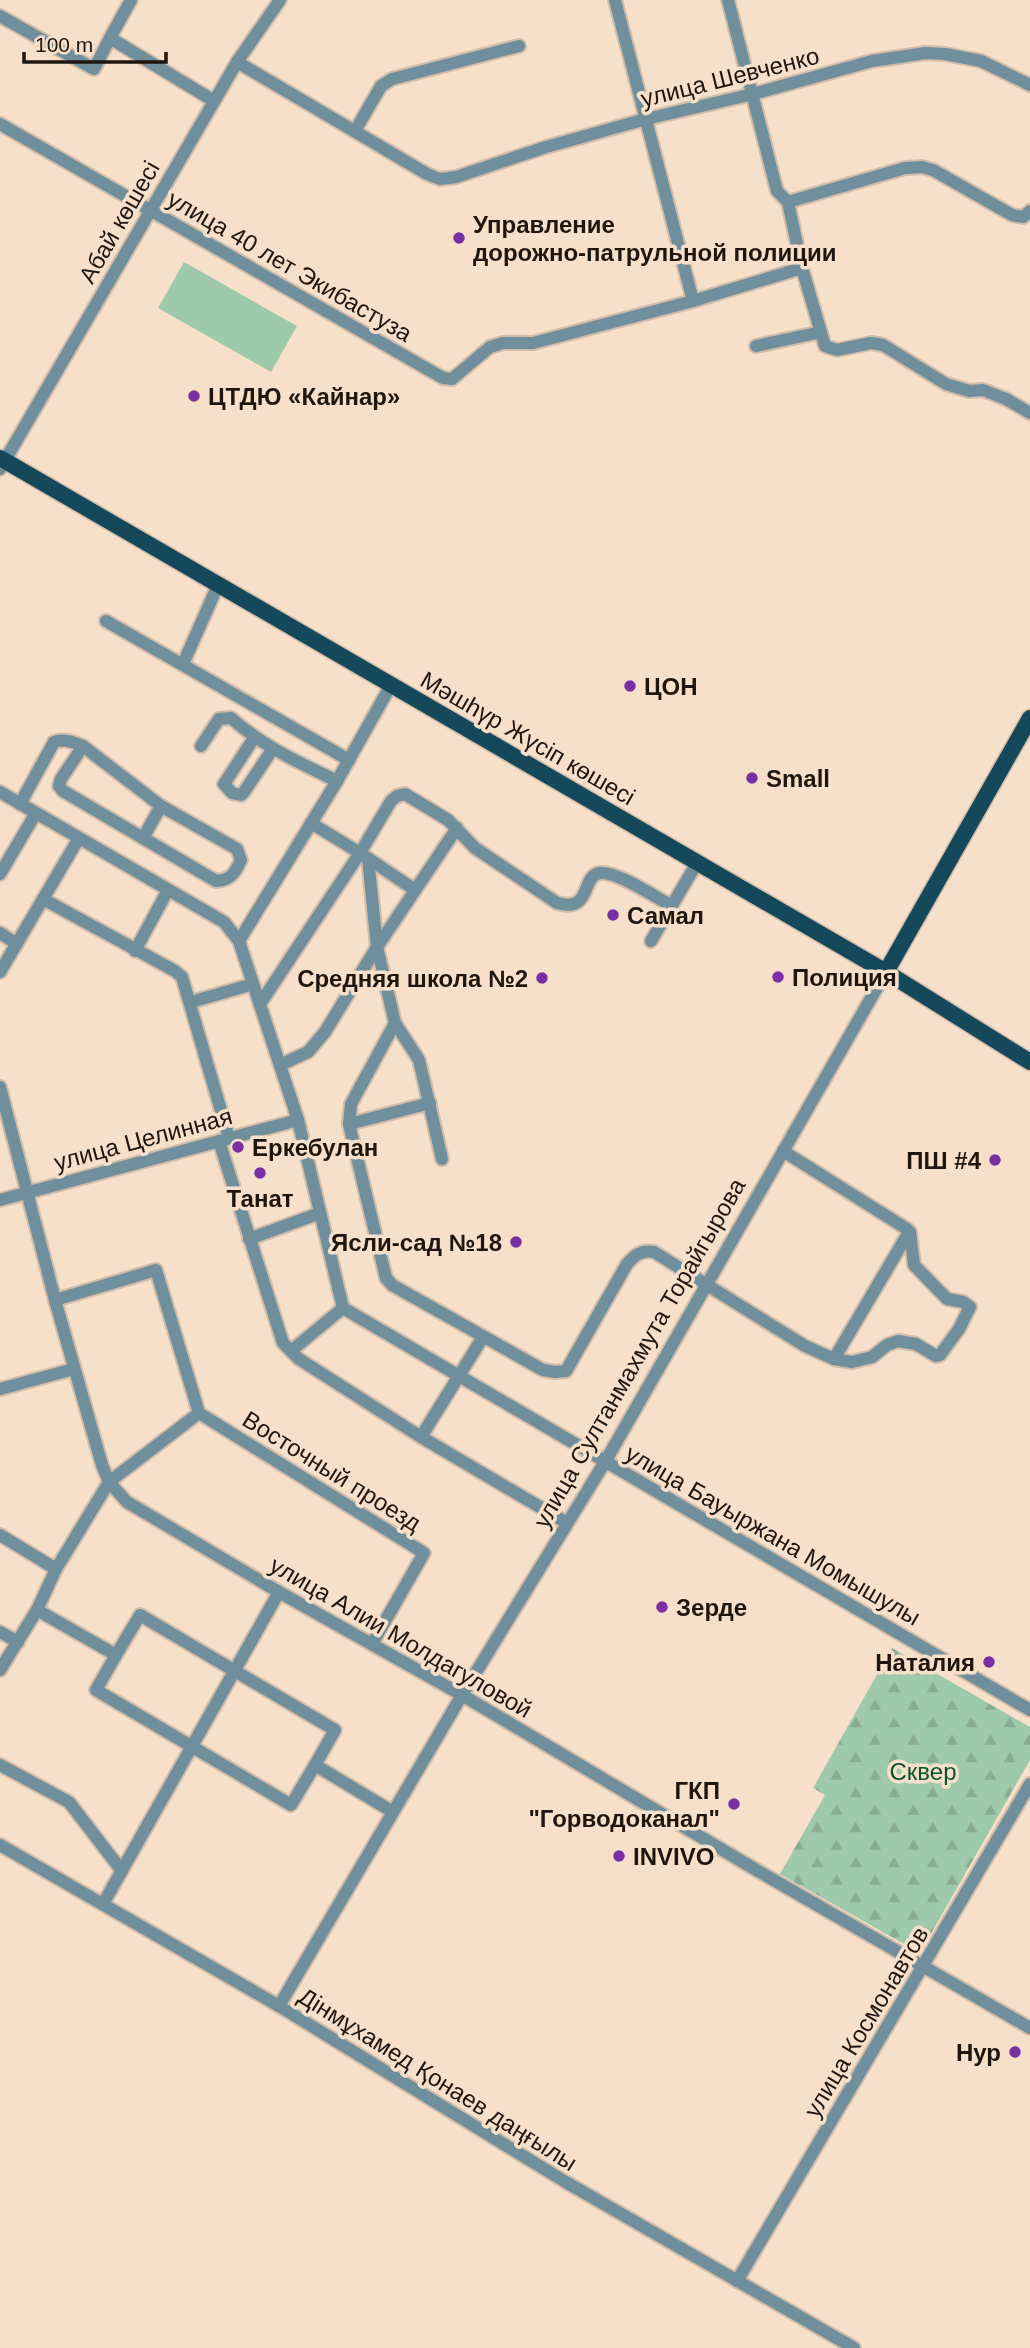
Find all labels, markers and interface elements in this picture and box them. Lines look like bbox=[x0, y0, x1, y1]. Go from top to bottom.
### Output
scale bar bbox=[24, 21, 166, 65]
text: 100 m bbox=[35, 33, 93, 56]
street label: улица Шевченко bbox=[638, 42, 822, 112]
street label: Абай көшесі bbox=[73, 156, 165, 288]
street label: улица 40 лет Экибастуза bbox=[163, 185, 417, 347]
place label: Управление дорожно-патрульной полиции bbox=[473, 211, 836, 266]
marker: Управление дорожно-патрульной полиции bbox=[451, 230, 467, 246]
place label: ЦТДЮ «Кайнар» bbox=[208, 383, 400, 410]
marker: ЦТДЮ «Кайнар» bbox=[186, 388, 202, 404]
street label: Мәшһүр Жүсіп көшесі bbox=[416, 666, 640, 810]
place label: ЦОН bbox=[644, 673, 698, 700]
marker: ЦОН bbox=[622, 678, 638, 694]
place label: Small bbox=[766, 765, 830, 792]
marker: Small bbox=[744, 770, 760, 786]
place label: Самал bbox=[627, 902, 704, 929]
marker: Самал bbox=[605, 907, 621, 923]
place label: Полиция bbox=[792, 964, 897, 991]
place label: Средняя школа №2 bbox=[297, 965, 528, 992]
marker: Полиция bbox=[770, 969, 786, 985]
marker: Средняя школа №2 bbox=[534, 970, 550, 986]
street label: улица Целинная bbox=[51, 1102, 235, 1176]
place label: Еркебулан bbox=[252, 1134, 378, 1161]
marker: Еркебулан bbox=[230, 1139, 246, 1155]
place label: ПШ #4 bbox=[906, 1147, 982, 1174]
marker: ПШ #4 bbox=[987, 1152, 1003, 1168]
marker: Танат bbox=[252, 1165, 268, 1181]
street label: улица Султанмахмута Торайгырова bbox=[528, 1173, 751, 1532]
place label: Танат bbox=[226, 1185, 294, 1212]
place label: Ясли-сад №18 bbox=[331, 1229, 502, 1256]
marker: Ясли-сад №18 bbox=[508, 1234, 524, 1250]
street label: Восточный проезд bbox=[238, 1405, 426, 1537]
street label: улица Бауыржана Момышулы bbox=[621, 1439, 925, 1631]
street label: улица Алии Молдагуловой bbox=[265, 1551, 537, 1723]
place label: Зерде bbox=[676, 1594, 747, 1621]
marker: Зерде bbox=[654, 1599, 670, 1615]
place label: Наталия bbox=[875, 1649, 975, 1676]
marker: Наталия bbox=[981, 1654, 997, 1670]
park label: Сквер bbox=[889, 1758, 957, 1785]
place label: ГКП "Горводоканал" bbox=[528, 1777, 720, 1832]
marker: ГКП "Горводоканал" bbox=[726, 1796, 742, 1812]
place label: INVIVO bbox=[633, 1843, 714, 1870]
marker: INVIVO bbox=[611, 1848, 627, 1864]
street label: улица Космонавтов bbox=[798, 1922, 934, 2122]
street label: Дінмұхамед Қонаев даңғылы bbox=[294, 1982, 582, 2176]
place label: Нур bbox=[956, 2039, 1001, 2066]
marker: Нур bbox=[1007, 2044, 1023, 2060]

